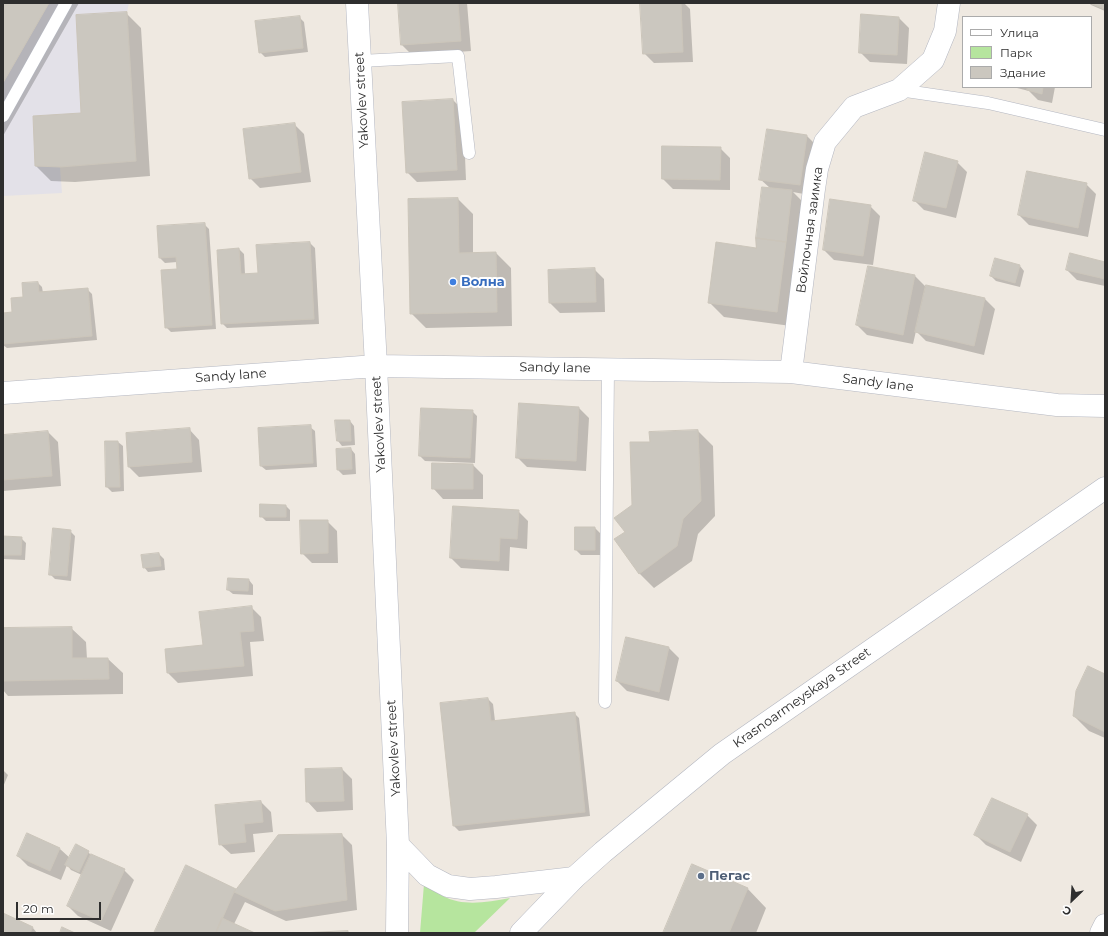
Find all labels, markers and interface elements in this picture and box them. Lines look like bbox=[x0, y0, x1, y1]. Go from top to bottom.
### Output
legend bbox=[962, 16, 1092, 88]
text: Улица bbox=[1000, 25, 1039, 40]
text: Парк bbox=[1000, 45, 1032, 60]
street label: Yakovlev street bbox=[352, 51, 372, 149]
text: Здание bbox=[1000, 65, 1046, 80]
street label: Войлочная заимка bbox=[793, 166, 827, 294]
place label: Волна bbox=[461, 274, 505, 290]
marker: Волна bbox=[448, 277, 458, 287]
street label: Sandy lane bbox=[519, 360, 591, 376]
street label: Sandy lane bbox=[195, 366, 267, 386]
street label: Sandy lane bbox=[842, 371, 914, 395]
street label: Yakovlev street bbox=[369, 375, 389, 473]
street label: Krasnoarmeyskaya Street bbox=[730, 644, 874, 752]
street label: Yakovlev street bbox=[384, 699, 404, 797]
place label: Пегас bbox=[709, 868, 750, 884]
marker: Пегас bbox=[696, 871, 706, 881]
north arrow bbox=[1052, 880, 1092, 920]
scale bar bbox=[18, 894, 103, 920]
text: 20 m bbox=[23, 901, 54, 916]
text: С bbox=[1060, 903, 1074, 919]

